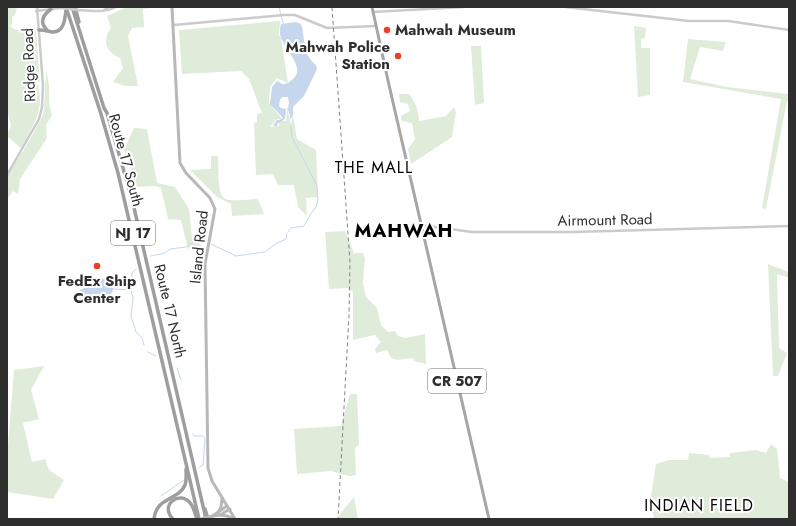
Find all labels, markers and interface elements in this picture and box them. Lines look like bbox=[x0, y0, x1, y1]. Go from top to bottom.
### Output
place label: Mahwah Museum bbox=[395, 19, 516, 41]
marker: Mahwah Museum bbox=[382, 25, 392, 35]
street label: Ridge Road bbox=[17, 28, 41, 102]
place label: Mahwah Police Station bbox=[286, 36, 390, 75]
marker: Mahwah Police Station bbox=[393, 51, 403, 61]
street label: Route 17 South bbox=[103, 111, 149, 209]
district label: THE MALL bbox=[335, 156, 413, 179]
street label: Airmount Road bbox=[557, 208, 653, 232]
street label: Island Road bbox=[184, 209, 214, 285]
district label: MAHWAH bbox=[354, 217, 454, 244]
road number: NJ 17 bbox=[111, 221, 155, 245]
marker: FedEx Ship Center bbox=[92, 261, 102, 271]
street label: Route 17 North bbox=[149, 262, 191, 360]
place label: FedEx Ship Center bbox=[58, 270, 136, 309]
road number: CR 507 bbox=[428, 369, 486, 393]
district label: INDIAN FIELD bbox=[644, 494, 754, 517]

